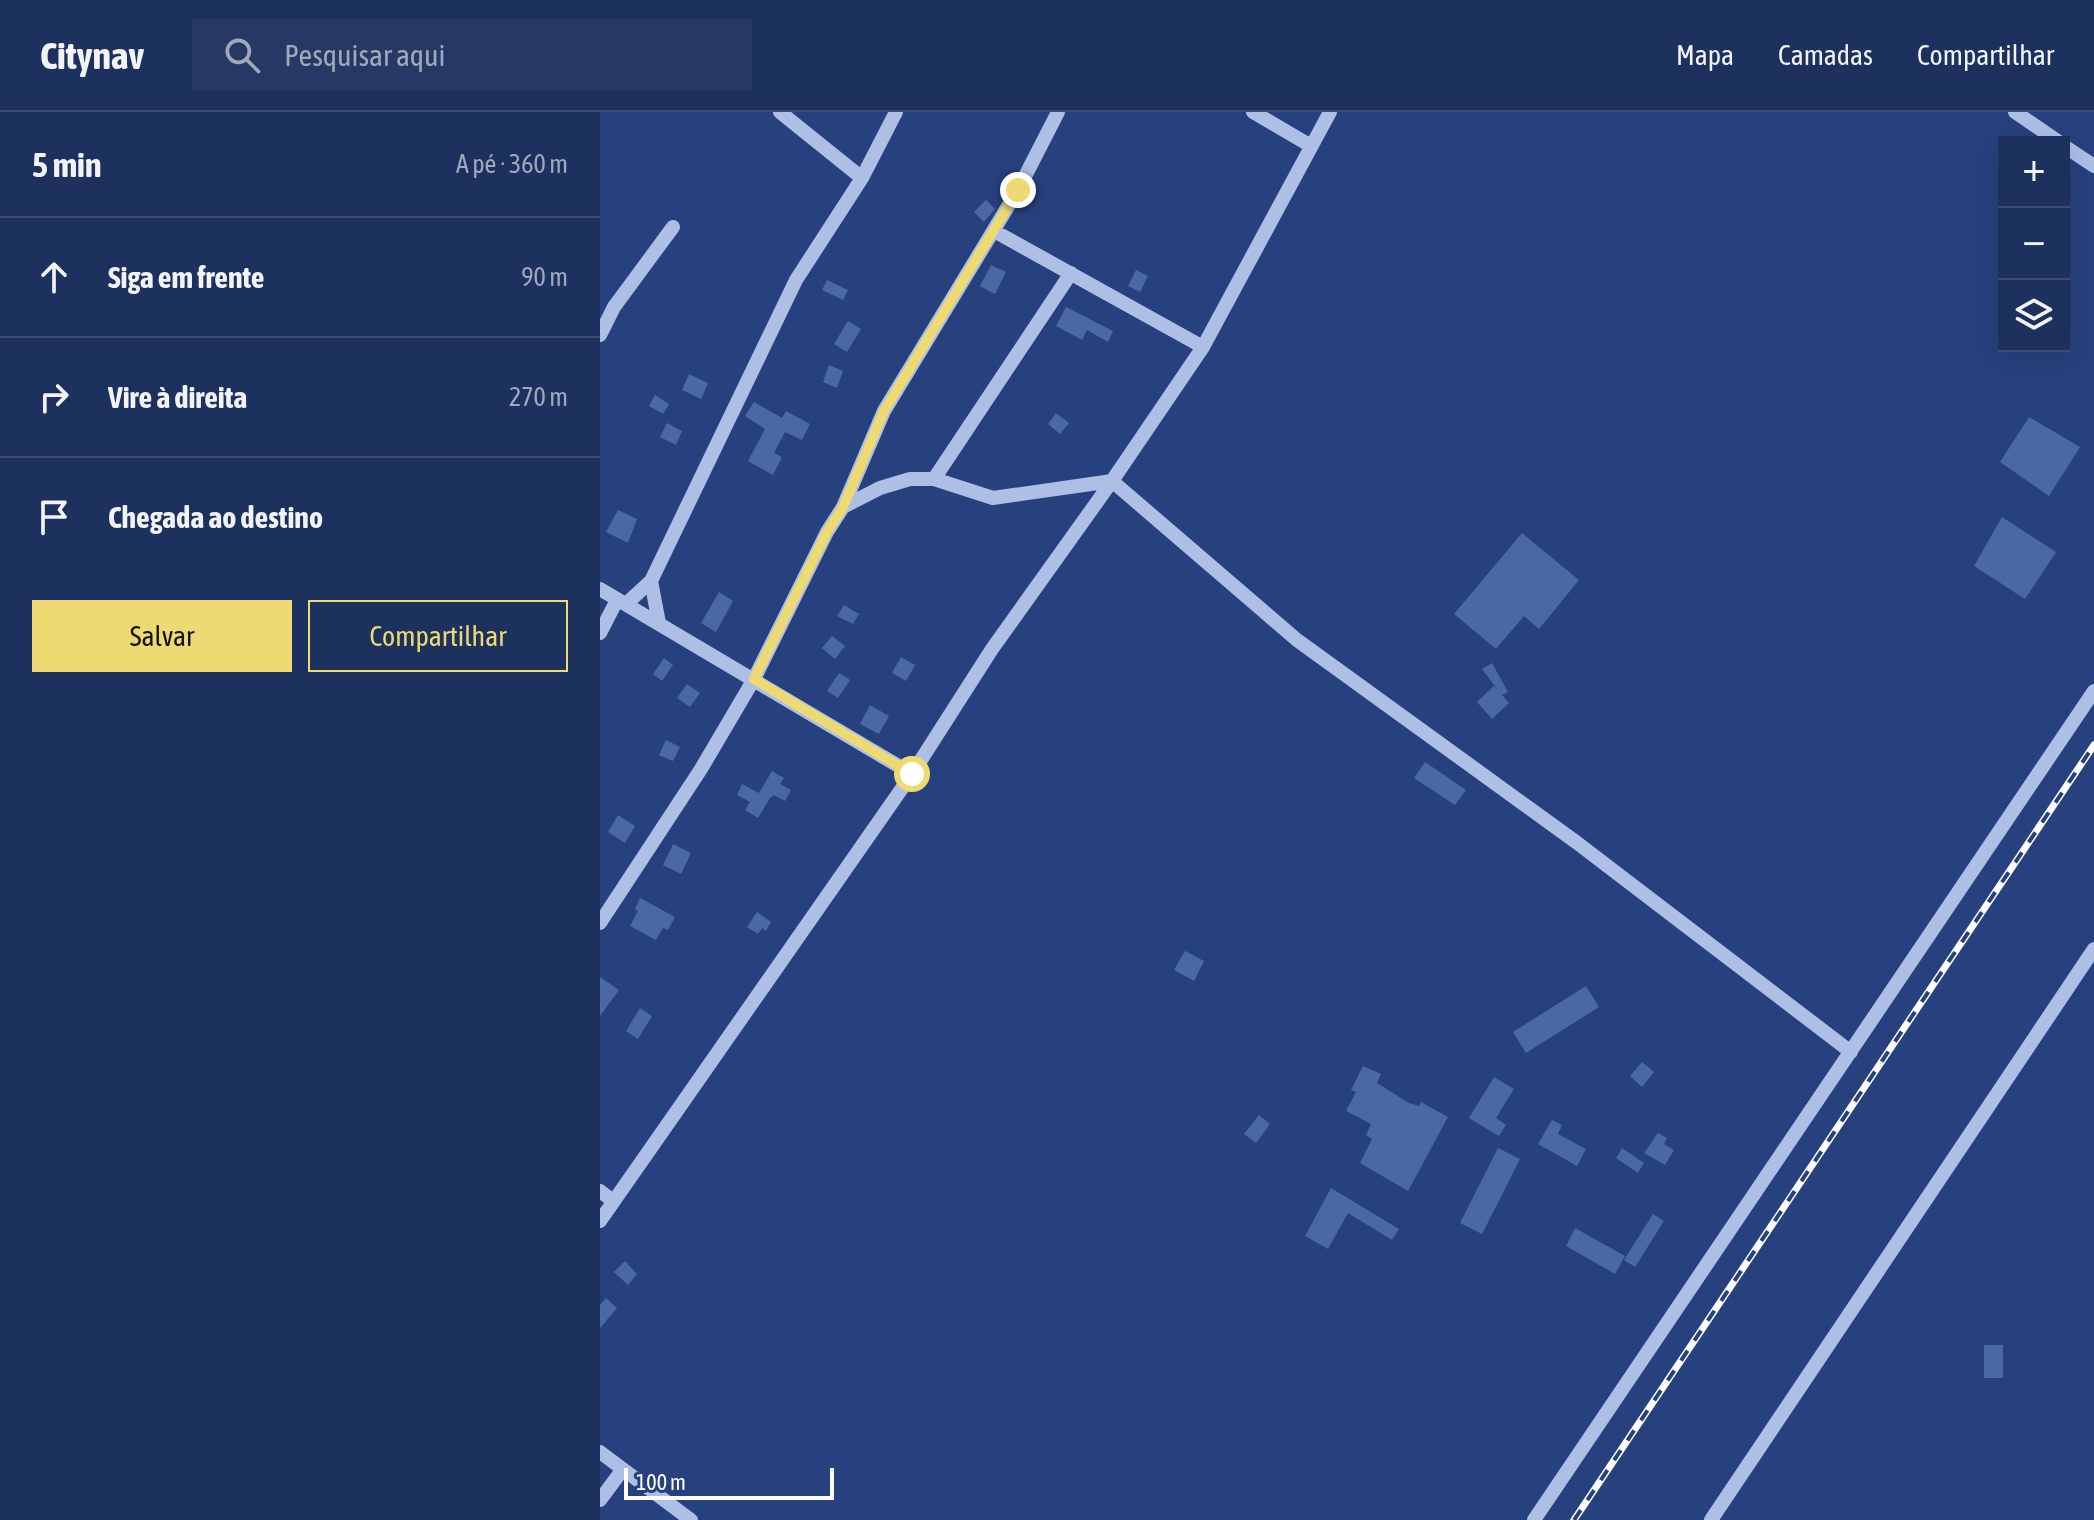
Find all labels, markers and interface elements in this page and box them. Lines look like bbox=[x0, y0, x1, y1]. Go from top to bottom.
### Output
search box bbox=[192, 19, 752, 91]
icon: search bbox=[220, 33, 264, 77]
text: Citynav bbox=[40, 34, 144, 77]
text: Pesquisar aqui bbox=[284, 38, 445, 72]
text: Mapa bbox=[1676, 39, 1734, 71]
text: Camadas bbox=[1778, 39, 1873, 71]
text: Compartilhar bbox=[1917, 39, 2054, 71]
map controls bbox=[1998, 136, 2070, 352]
button: + bbox=[1998, 136, 2070, 208]
text: 5 min bbox=[32, 145, 101, 184]
text: A pé · 360 m bbox=[456, 149, 568, 179]
route end bbox=[1000, 172, 1036, 208]
button: − bbox=[1998, 208, 2070, 280]
icon: ahead bbox=[32, 255, 76, 299]
text: Siga em frente bbox=[108, 260, 264, 294]
text: 90 m bbox=[521, 262, 568, 292]
button: layers bbox=[1998, 280, 2070, 352]
icon: right bbox=[32, 375, 76, 419]
text: Vire à direita bbox=[108, 380, 247, 414]
text: 270 m bbox=[509, 382, 568, 412]
icon: arrive bbox=[32, 495, 76, 539]
text: Chegada ao destino bbox=[108, 500, 323, 534]
button: Salvar bbox=[32, 600, 292, 672]
button: Compartilhar bbox=[308, 600, 568, 672]
route start bbox=[894, 756, 930, 792]
scale bar bbox=[624, 1464, 834, 1500]
text: 100 m bbox=[636, 1469, 686, 1495]

